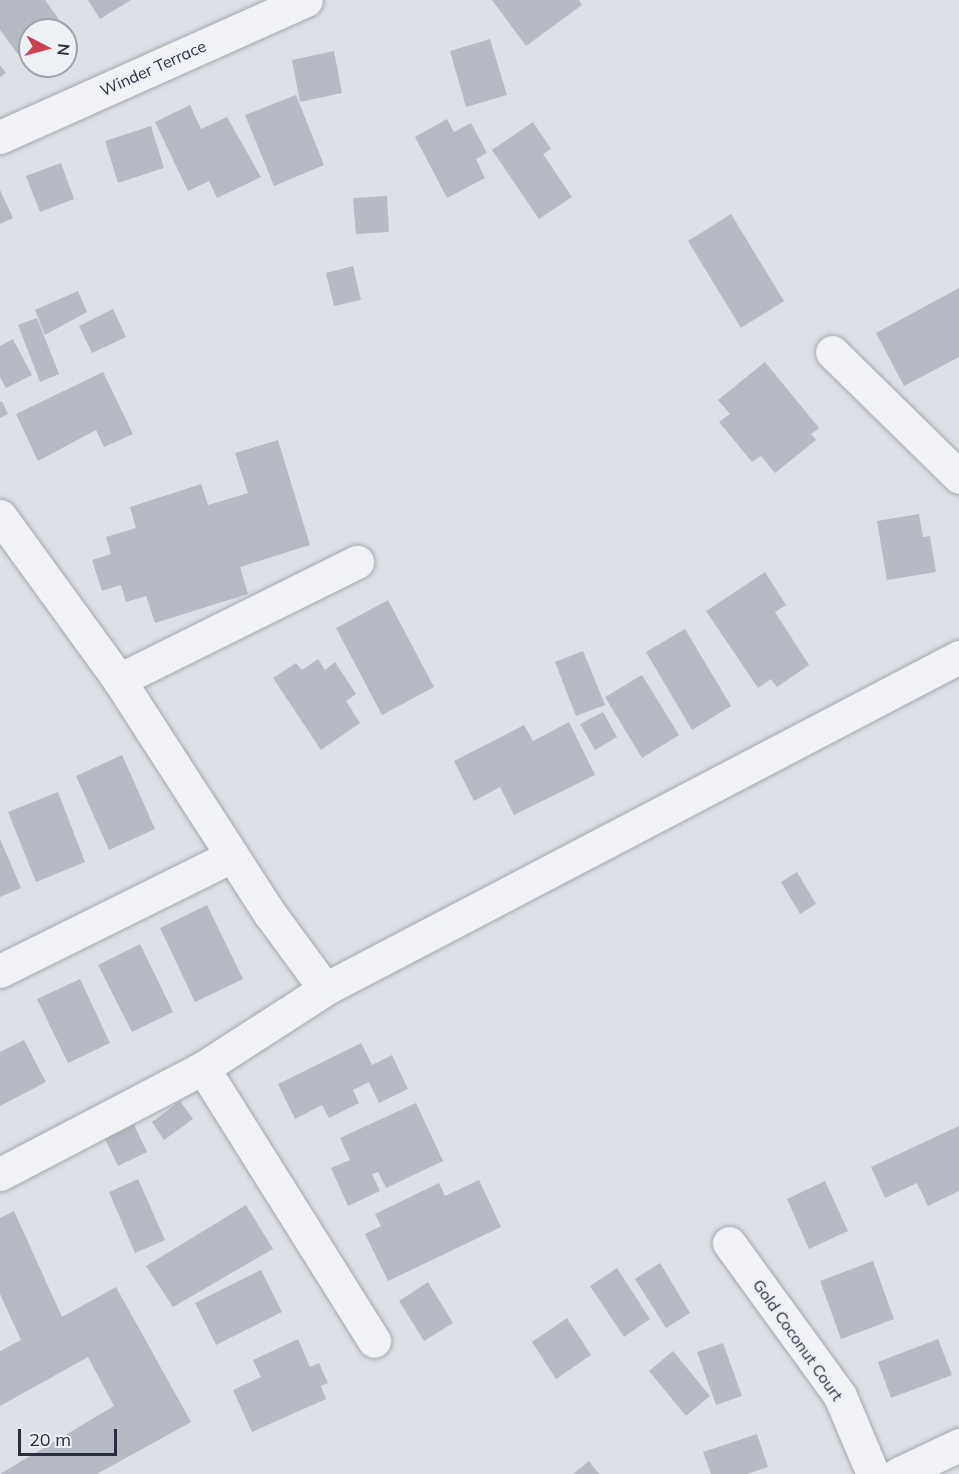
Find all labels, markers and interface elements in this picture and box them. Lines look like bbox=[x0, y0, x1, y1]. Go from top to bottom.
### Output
north arrow bbox=[18, 18, 78, 78]
street label: Winder Terrace bbox=[97, 36, 209, 100]
text: N bbox=[53, 43, 74, 57]
street label: Gold Coconut Court bbox=[749, 1276, 847, 1404]
scale bar bbox=[21, 1417, 120, 1455]
text: 20 m bbox=[29, 1428, 71, 1451]

